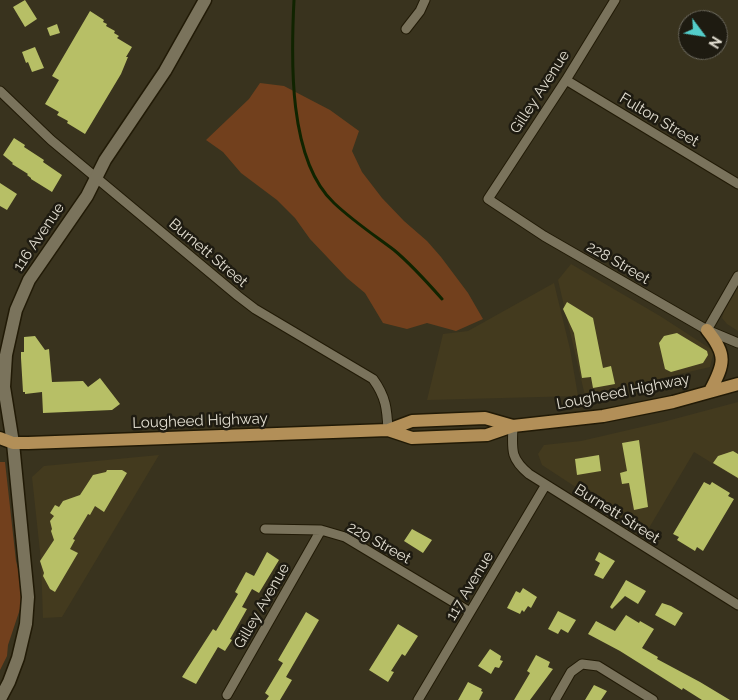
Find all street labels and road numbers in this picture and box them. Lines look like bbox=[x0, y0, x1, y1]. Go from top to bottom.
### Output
street label: Gilley Avenue bbox=[506, 47, 574, 137]
street label: Fulton Street bbox=[616, 89, 702, 151]
street label: 116 Avenue bbox=[10, 199, 68, 275]
street label: Burnett Street bbox=[165, 215, 251, 291]
street label: 228 Street bbox=[583, 238, 653, 288]
street label: Lougheed Highway bbox=[555, 370, 691, 414]
street label: Lougheed Highway bbox=[132, 410, 268, 432]
street label: Burnett Street bbox=[571, 481, 663, 547]
street label: 229 Street bbox=[344, 518, 414, 568]
street label: 117 Avenue bbox=[442, 548, 498, 624]
street label: Gilley Avenue bbox=[230, 560, 294, 652]

